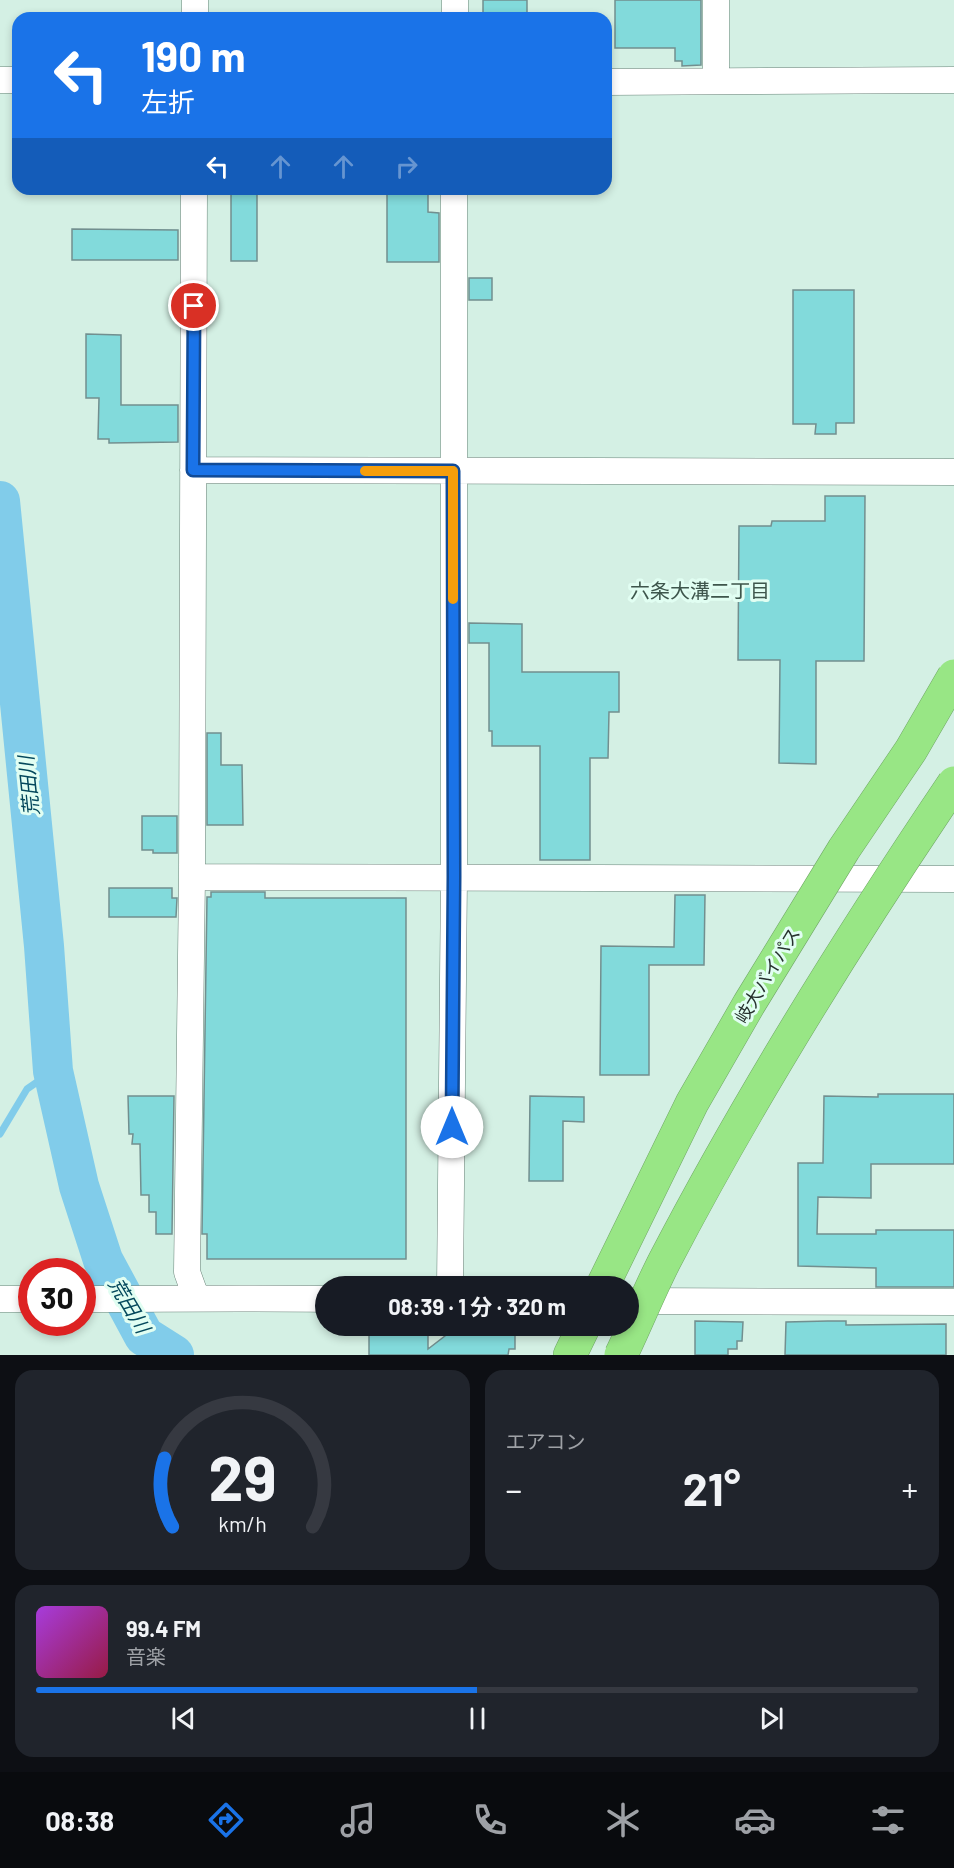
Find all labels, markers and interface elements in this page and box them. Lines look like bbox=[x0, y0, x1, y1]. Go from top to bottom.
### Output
text: 190 m bbox=[141, 30, 246, 80]
icon: left bbox=[42, 36, 120, 114]
text: 左折 bbox=[141, 85, 195, 117]
icon: left bbox=[201, 150, 234, 183]
icon: ahead bbox=[264, 150, 297, 183]
icon: ahead bbox=[327, 150, 360, 183]
icon: right bbox=[390, 150, 423, 183]
pin bbox=[168, 280, 219, 331]
icon: arrive bbox=[177, 289, 210, 322]
district label: 六条大溝二丁目 bbox=[630, 578, 770, 602]
water label: 荒田川 bbox=[13, 753, 43, 817]
street label: 岐大バイパス bbox=[730, 923, 804, 1027]
position arrow bbox=[420, 1095, 484, 1159]
speed limit sign: 30 bbox=[18, 1258, 96, 1336]
water label: 荒田川 bbox=[104, 1273, 157, 1339]
text: 08:39 · 1 分 · 320 m bbox=[388, 1293, 566, 1319]
text: エアコン bbox=[506, 1429, 586, 1453]
text: 29 bbox=[208, 1439, 276, 1513]
text: 21° bbox=[683, 1461, 741, 1515]
text: − bbox=[506, 1469, 522, 1509]
text: + bbox=[902, 1469, 918, 1509]
text: km/h bbox=[218, 1511, 267, 1536]
text: 99.4 FM bbox=[126, 1615, 201, 1641]
text: 音楽 bbox=[126, 1644, 166, 1668]
icon: previous bbox=[167, 1702, 200, 1735]
icon: pause bbox=[461, 1702, 494, 1735]
icon: next bbox=[755, 1702, 788, 1735]
icon: directions bbox=[205, 1799, 247, 1841]
icon: music bbox=[337, 1799, 379, 1841]
icon: phone bbox=[469, 1799, 511, 1841]
icon: climate bbox=[602, 1799, 644, 1841]
icon: car bbox=[734, 1799, 776, 1841]
icon: filters bbox=[867, 1799, 909, 1841]
text: 08:38 bbox=[45, 1804, 114, 1836]

